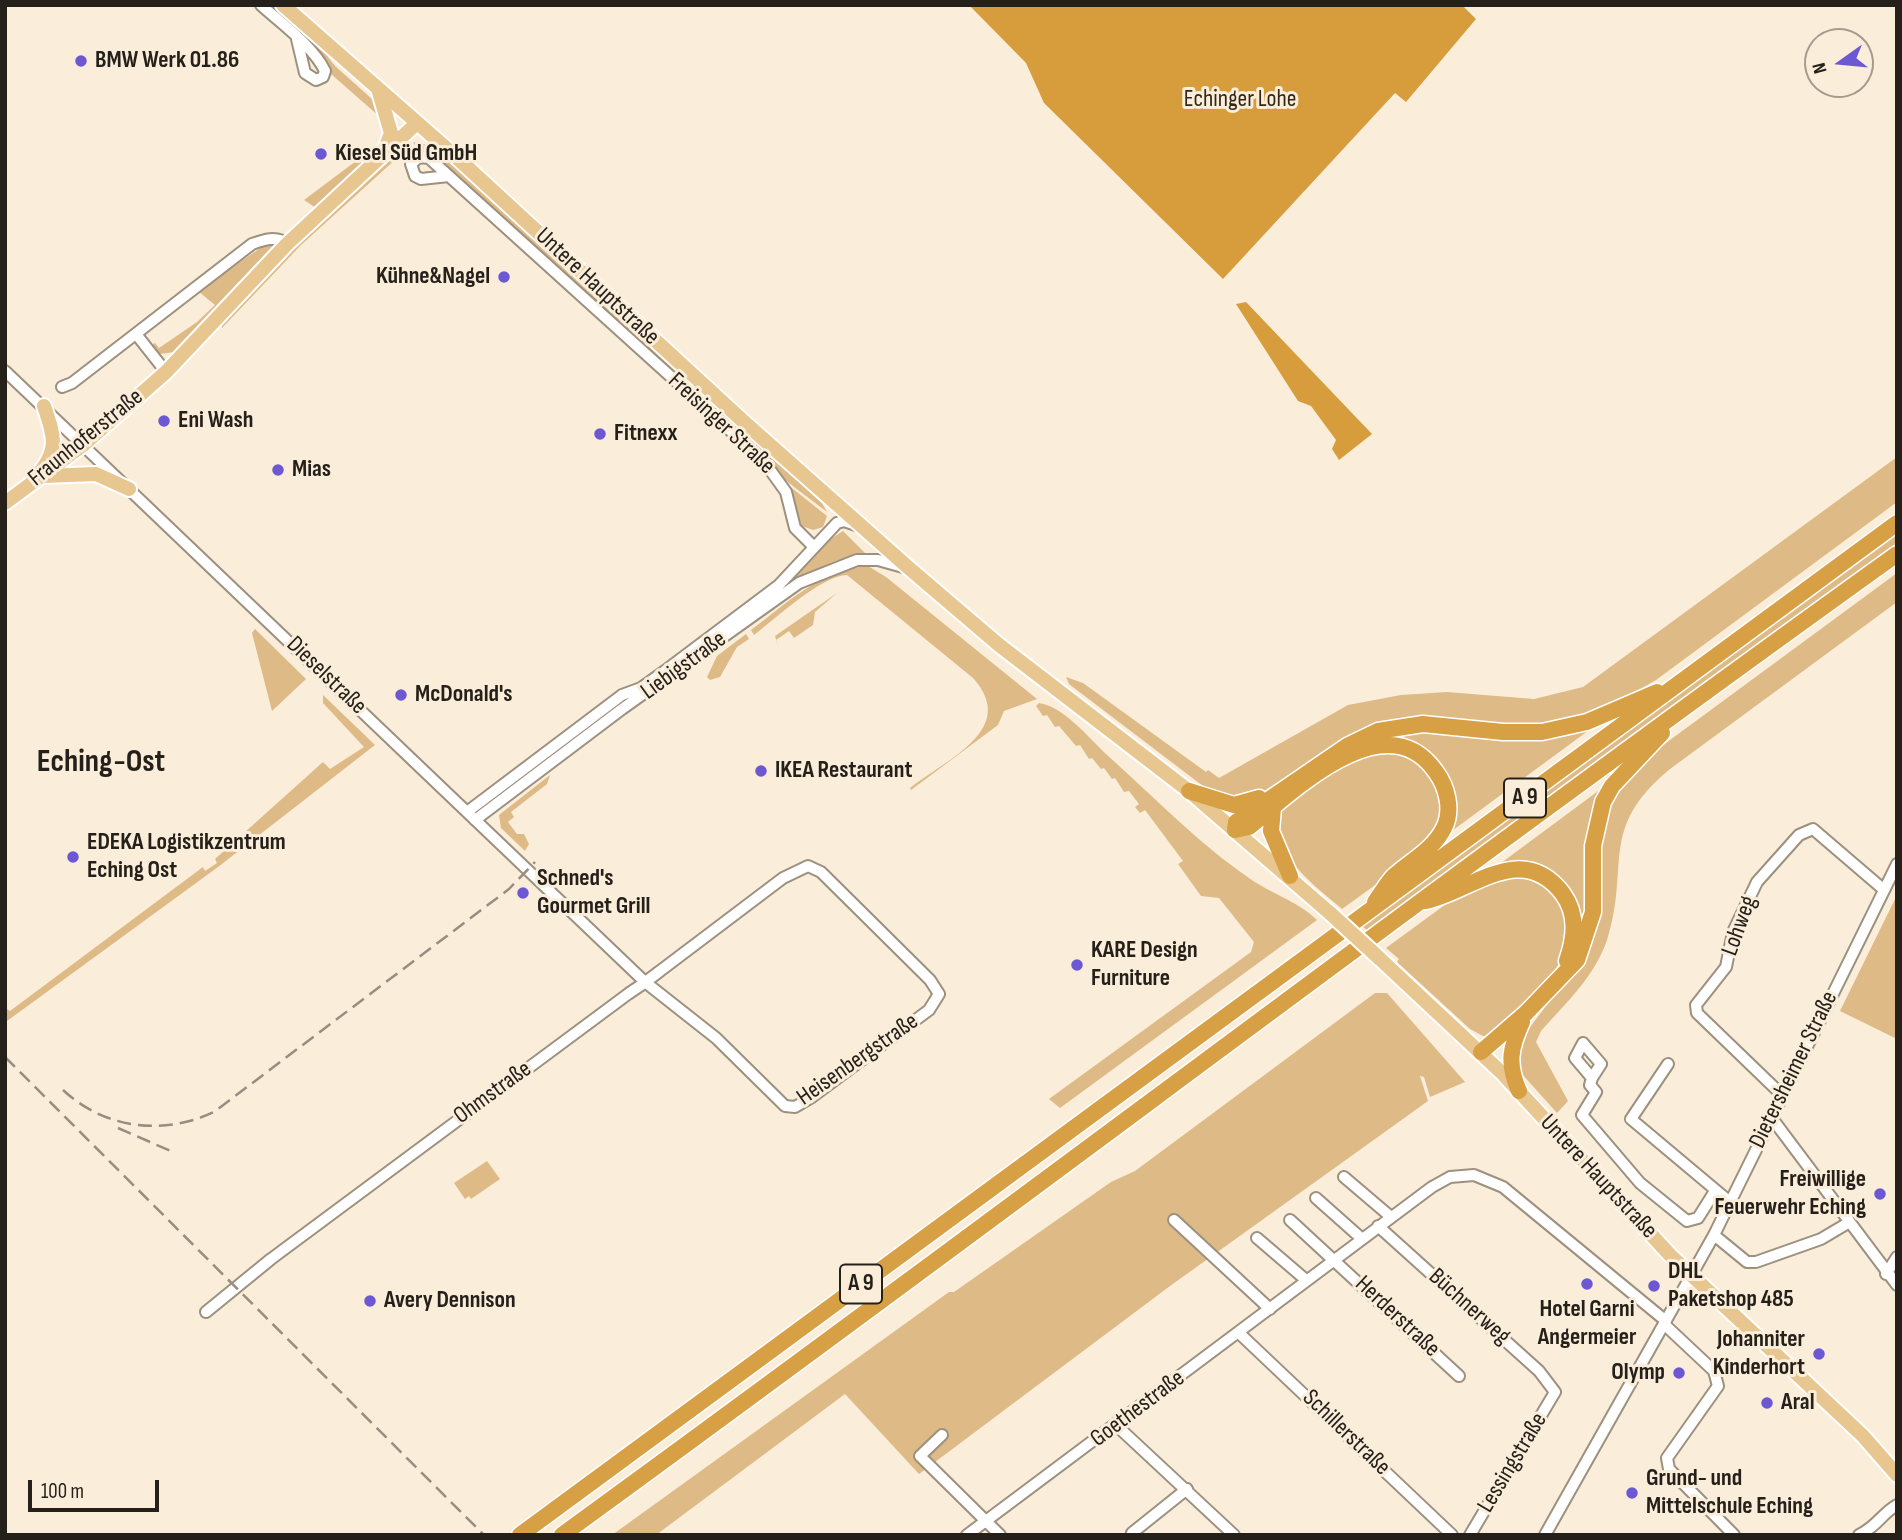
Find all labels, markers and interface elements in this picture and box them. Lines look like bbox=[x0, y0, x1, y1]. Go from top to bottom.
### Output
north arrow bbox=[1804, 28, 1874, 98]
place label: BMW Werk 01.86 bbox=[95, 47, 239, 75]
marker: BMW Werk 01.86 bbox=[73, 53, 89, 69]
text: N bbox=[1808, 60, 1833, 76]
park label: Echinger Lohe bbox=[1184, 86, 1296, 114]
place label: Kiesel Süd GmbH bbox=[335, 140, 477, 168]
marker: Kiesel Süd GmbH bbox=[313, 146, 329, 162]
street label: Untere Hauptstraße bbox=[529, 222, 665, 352]
place label: Kühne&Nagel bbox=[376, 263, 490, 291]
marker: Kühne&Nagel bbox=[496, 269, 512, 285]
street label: Freisinger Straße bbox=[661, 367, 781, 481]
street label: Fraunhoferstraße bbox=[23, 383, 149, 493]
place label: Eni Wash bbox=[178, 407, 253, 435]
marker: Eni Wash bbox=[156, 413, 172, 429]
place label: Fitnexx bbox=[614, 420, 678, 448]
marker: Fitnexx bbox=[592, 426, 608, 442]
place label: Mias bbox=[292, 456, 331, 484]
marker: Mias bbox=[270, 462, 286, 478]
street label: Liebigstraße bbox=[636, 625, 732, 707]
street label: Dieselstraße bbox=[280, 631, 372, 721]
place label: McDonald's bbox=[415, 681, 513, 709]
marker: McDonald's bbox=[393, 687, 409, 703]
district label: Eching-Ost bbox=[37, 744, 165, 782]
place label: IKEA Restaurant bbox=[775, 757, 912, 785]
marker: IKEA Restaurant bbox=[753, 763, 769, 779]
road number: A 9 bbox=[1504, 778, 1546, 818]
place label: EDEKA Logistikzentrum Eching Ost bbox=[87, 829, 286, 885]
marker: EDEKA Logistikzentrum Eching Ost bbox=[65, 849, 81, 865]
place label: Schned's Gourmet Grill bbox=[537, 865, 650, 921]
marker: Schned's Gourmet Grill bbox=[515, 885, 531, 901]
street label: Lohweg bbox=[1716, 892, 1764, 960]
place label: KARE Design Furniture bbox=[1091, 937, 1198, 993]
marker: KARE Design Furniture bbox=[1069, 957, 1085, 973]
street label: Dietersheimer Straße bbox=[1744, 987, 1844, 1153]
street label: Heisenbergstraße bbox=[792, 1008, 924, 1112]
street label: Ohmstraße bbox=[449, 1055, 537, 1131]
street label: Untere Hauptstraße bbox=[1533, 1109, 1663, 1245]
place label: Freiwillige Feuerwehr Eching bbox=[1714, 1166, 1866, 1222]
marker: Freiwillige Feuerwehr Eching bbox=[1872, 1186, 1888, 1202]
place label: DHL Paketshop 485 bbox=[1668, 1258, 1794, 1314]
street label: Büchnerweg bbox=[1422, 1263, 1516, 1351]
road number: A 9 bbox=[840, 1264, 882, 1303]
street label: Herderstraße bbox=[1348, 1270, 1446, 1364]
marker: Hotel Garni Angermeier bbox=[1579, 1276, 1595, 1292]
marker: DHL Paketshop 485 bbox=[1646, 1278, 1662, 1294]
place label: Avery Dennison bbox=[384, 1287, 516, 1315]
marker: Avery Dennison bbox=[362, 1293, 378, 1309]
place label: Hotel Garni Angermeier bbox=[1538, 1296, 1636, 1352]
place label: Johanniter Kinderhort bbox=[1713, 1326, 1805, 1382]
marker: Johanniter Kinderhort bbox=[1811, 1346, 1827, 1362]
place label: Olymp bbox=[1611, 1359, 1665, 1387]
street label: Goethestraße bbox=[1085, 1364, 1191, 1454]
marker: Olymp bbox=[1671, 1365, 1687, 1381]
street label: Schillerstraße bbox=[1296, 1384, 1396, 1482]
place label: Aral bbox=[1781, 1389, 1815, 1417]
marker: Aral bbox=[1759, 1395, 1775, 1411]
street label: Lessingstraße bbox=[1472, 1408, 1554, 1518]
place label: Grund- und Mittelschule Eching bbox=[1646, 1465, 1813, 1521]
scale bar bbox=[32, 1466, 163, 1510]
text: 100 m bbox=[41, 1479, 84, 1504]
marker: Grund- und Mittelschule Eching bbox=[1624, 1485, 1640, 1501]

